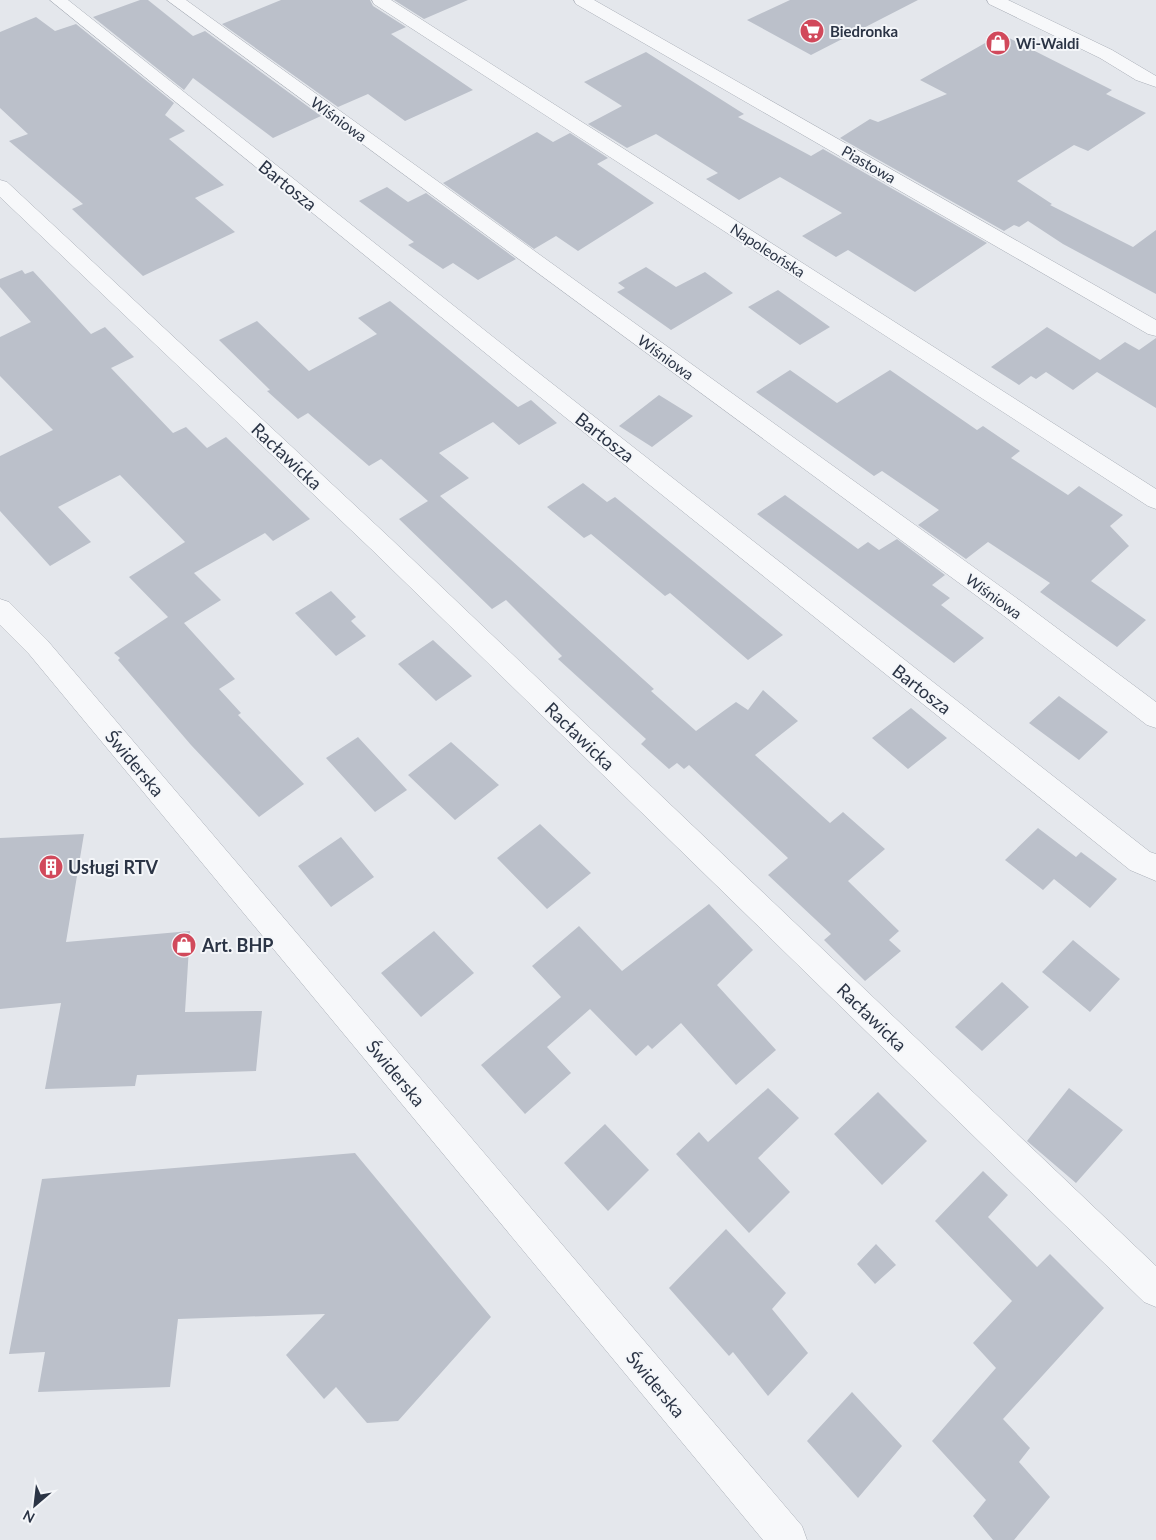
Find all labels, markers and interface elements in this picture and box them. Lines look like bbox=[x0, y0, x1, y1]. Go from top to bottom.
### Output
supermarket icon: Biedronka bbox=[799, 18, 825, 44]
place label: Biedronka bbox=[830, 22, 898, 40]
shop icon: Wi-Waldi bbox=[985, 30, 1011, 56]
place label: Wi-Waldi bbox=[1016, 34, 1080, 52]
street label: Wiśniowa bbox=[307, 93, 371, 145]
street label: Piastowa bbox=[839, 141, 899, 187]
street label: Bartosza bbox=[254, 155, 322, 215]
street label: Napoleońska bbox=[727, 219, 809, 281]
street label: Wiśniowa bbox=[634, 331, 698, 383]
street label: Bartosza bbox=[571, 407, 639, 467]
street label: Racławicka bbox=[247, 418, 327, 494]
street label: Wiśniowa bbox=[962, 570, 1026, 622]
street label: Bartosza bbox=[888, 659, 956, 719]
street label: Racławicka bbox=[541, 697, 619, 775]
street label: Świderska bbox=[101, 725, 169, 801]
building icon: Usługi RTV bbox=[38, 854, 64, 880]
place label: Usługi RTV bbox=[68, 856, 158, 878]
shop icon: Art. BHP bbox=[171, 932, 197, 958]
place label: Art. BHP bbox=[201, 934, 273, 956]
street label: Racławicka bbox=[833, 978, 911, 1056]
street label: Świderska bbox=[362, 1035, 430, 1111]
street label: Świderska bbox=[622, 1346, 690, 1422]
north arrow bbox=[10, 1480, 60, 1530]
text: N bbox=[20, 1507, 37, 1527]

